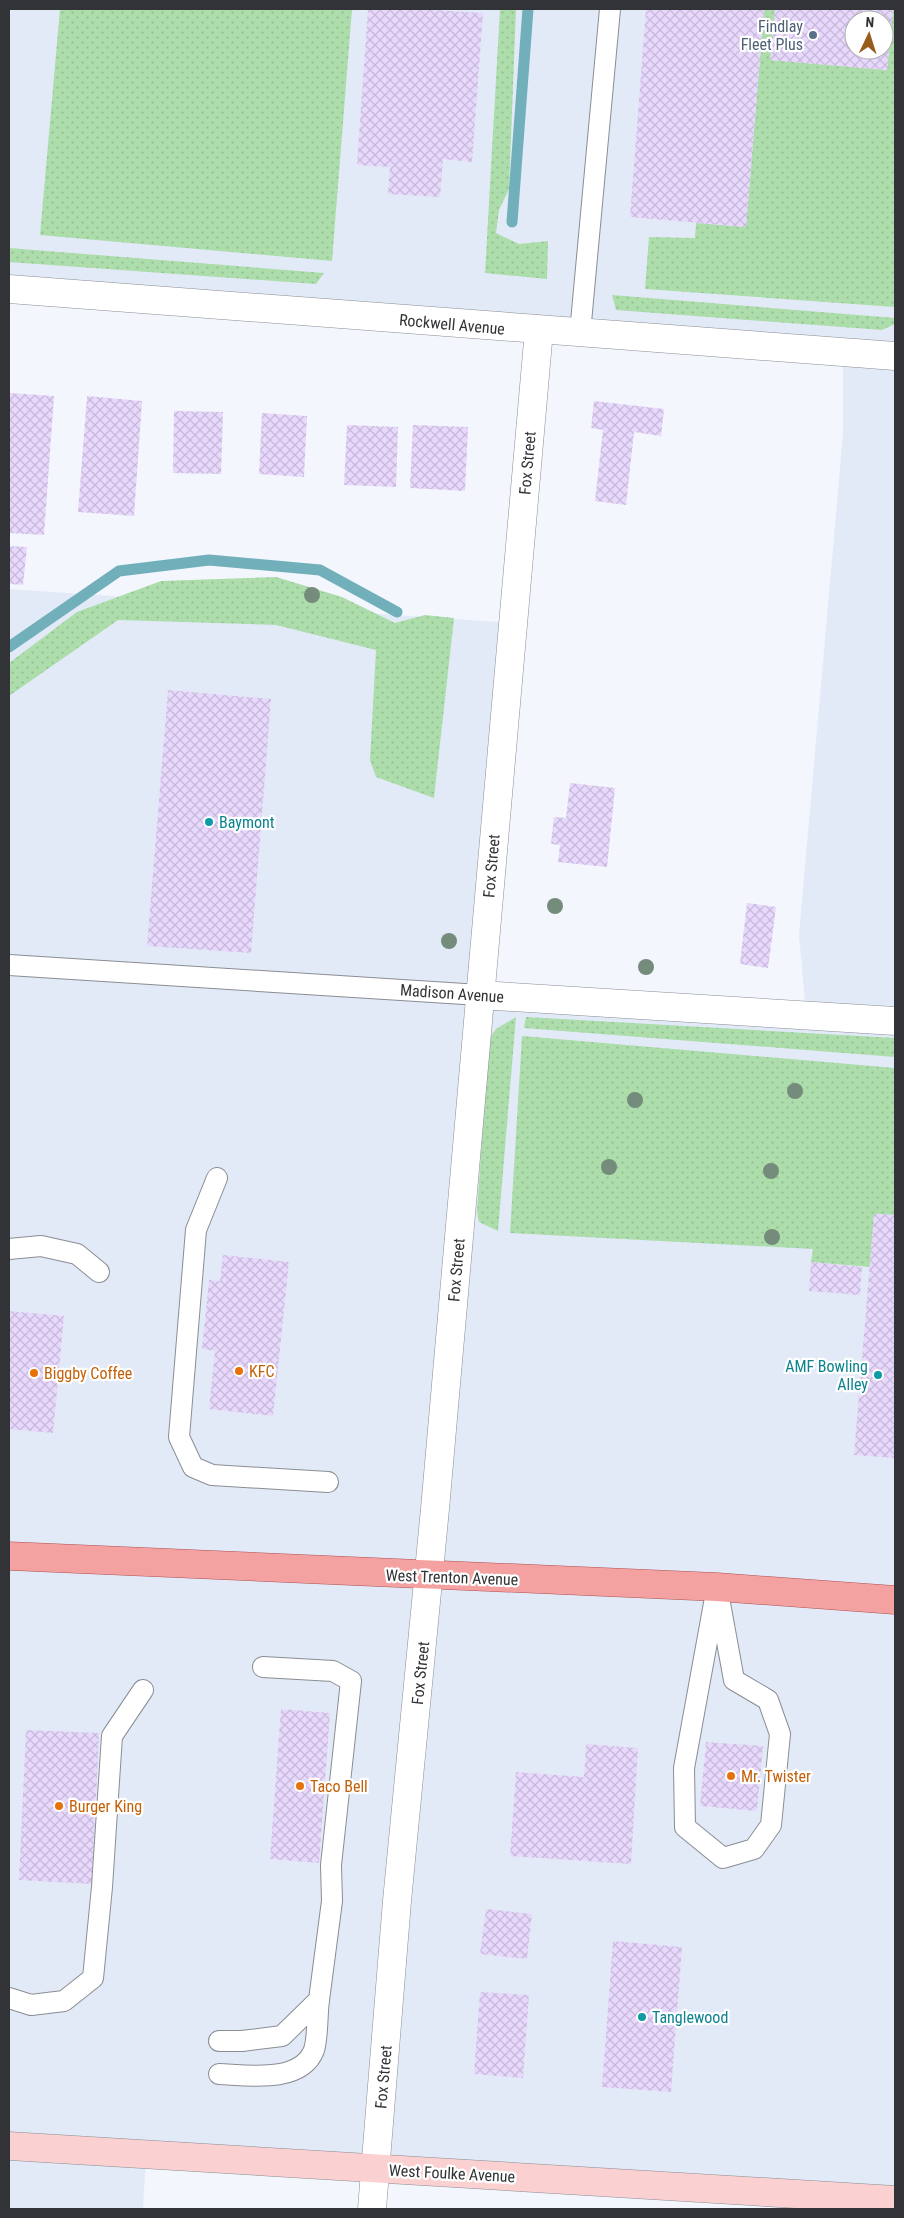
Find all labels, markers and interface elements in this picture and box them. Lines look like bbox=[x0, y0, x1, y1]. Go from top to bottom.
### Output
north arrow bbox=[844, 10, 894, 60]
text: N bbox=[865, 14, 875, 30]
place label: Findlay Fleet Plus bbox=[741, 17, 803, 54]
marker: Findlay Fleet Plus bbox=[807, 29, 819, 41]
street label: Rockwell Avenue bbox=[398, 310, 506, 339]
street label: Fox Street bbox=[515, 430, 540, 496]
place label: Baymont bbox=[219, 813, 275, 832]
marker: Baymont bbox=[203, 816, 215, 828]
street label: Fox Street bbox=[479, 833, 504, 899]
street label: Madison Avenue bbox=[399, 980, 505, 1007]
street label: Fox Street bbox=[444, 1237, 469, 1303]
place label: AMF Bowling Alley bbox=[785, 1357, 868, 1394]
place label: KFC bbox=[249, 1362, 275, 1381]
place label: Biggby Coffee bbox=[44, 1364, 132, 1383]
marker: KFC bbox=[233, 1365, 245, 1377]
marker: Biggby Coffee bbox=[28, 1367, 40, 1379]
marker: AMF Bowling Alley bbox=[872, 1369, 884, 1381]
street label: West Trenton Avenue bbox=[385, 1566, 519, 1589]
street label: Fox Street bbox=[408, 1640, 433, 1706]
place label: Mr. Twister bbox=[741, 1767, 811, 1786]
marker: Mr. Twister bbox=[725, 1770, 737, 1782]
place label: Taco Bell bbox=[310, 1777, 368, 1796]
marker: Taco Bell bbox=[294, 1780, 306, 1792]
place label: Burger King bbox=[69, 1797, 142, 1816]
marker: Burger King bbox=[53, 1800, 65, 1812]
place label: Tanglewood bbox=[652, 2008, 728, 2027]
marker: Tanglewood bbox=[636, 2011, 648, 2023]
street label: Fox Street bbox=[371, 2044, 396, 2110]
street label: West Foulke Avenue bbox=[388, 2161, 516, 2186]

